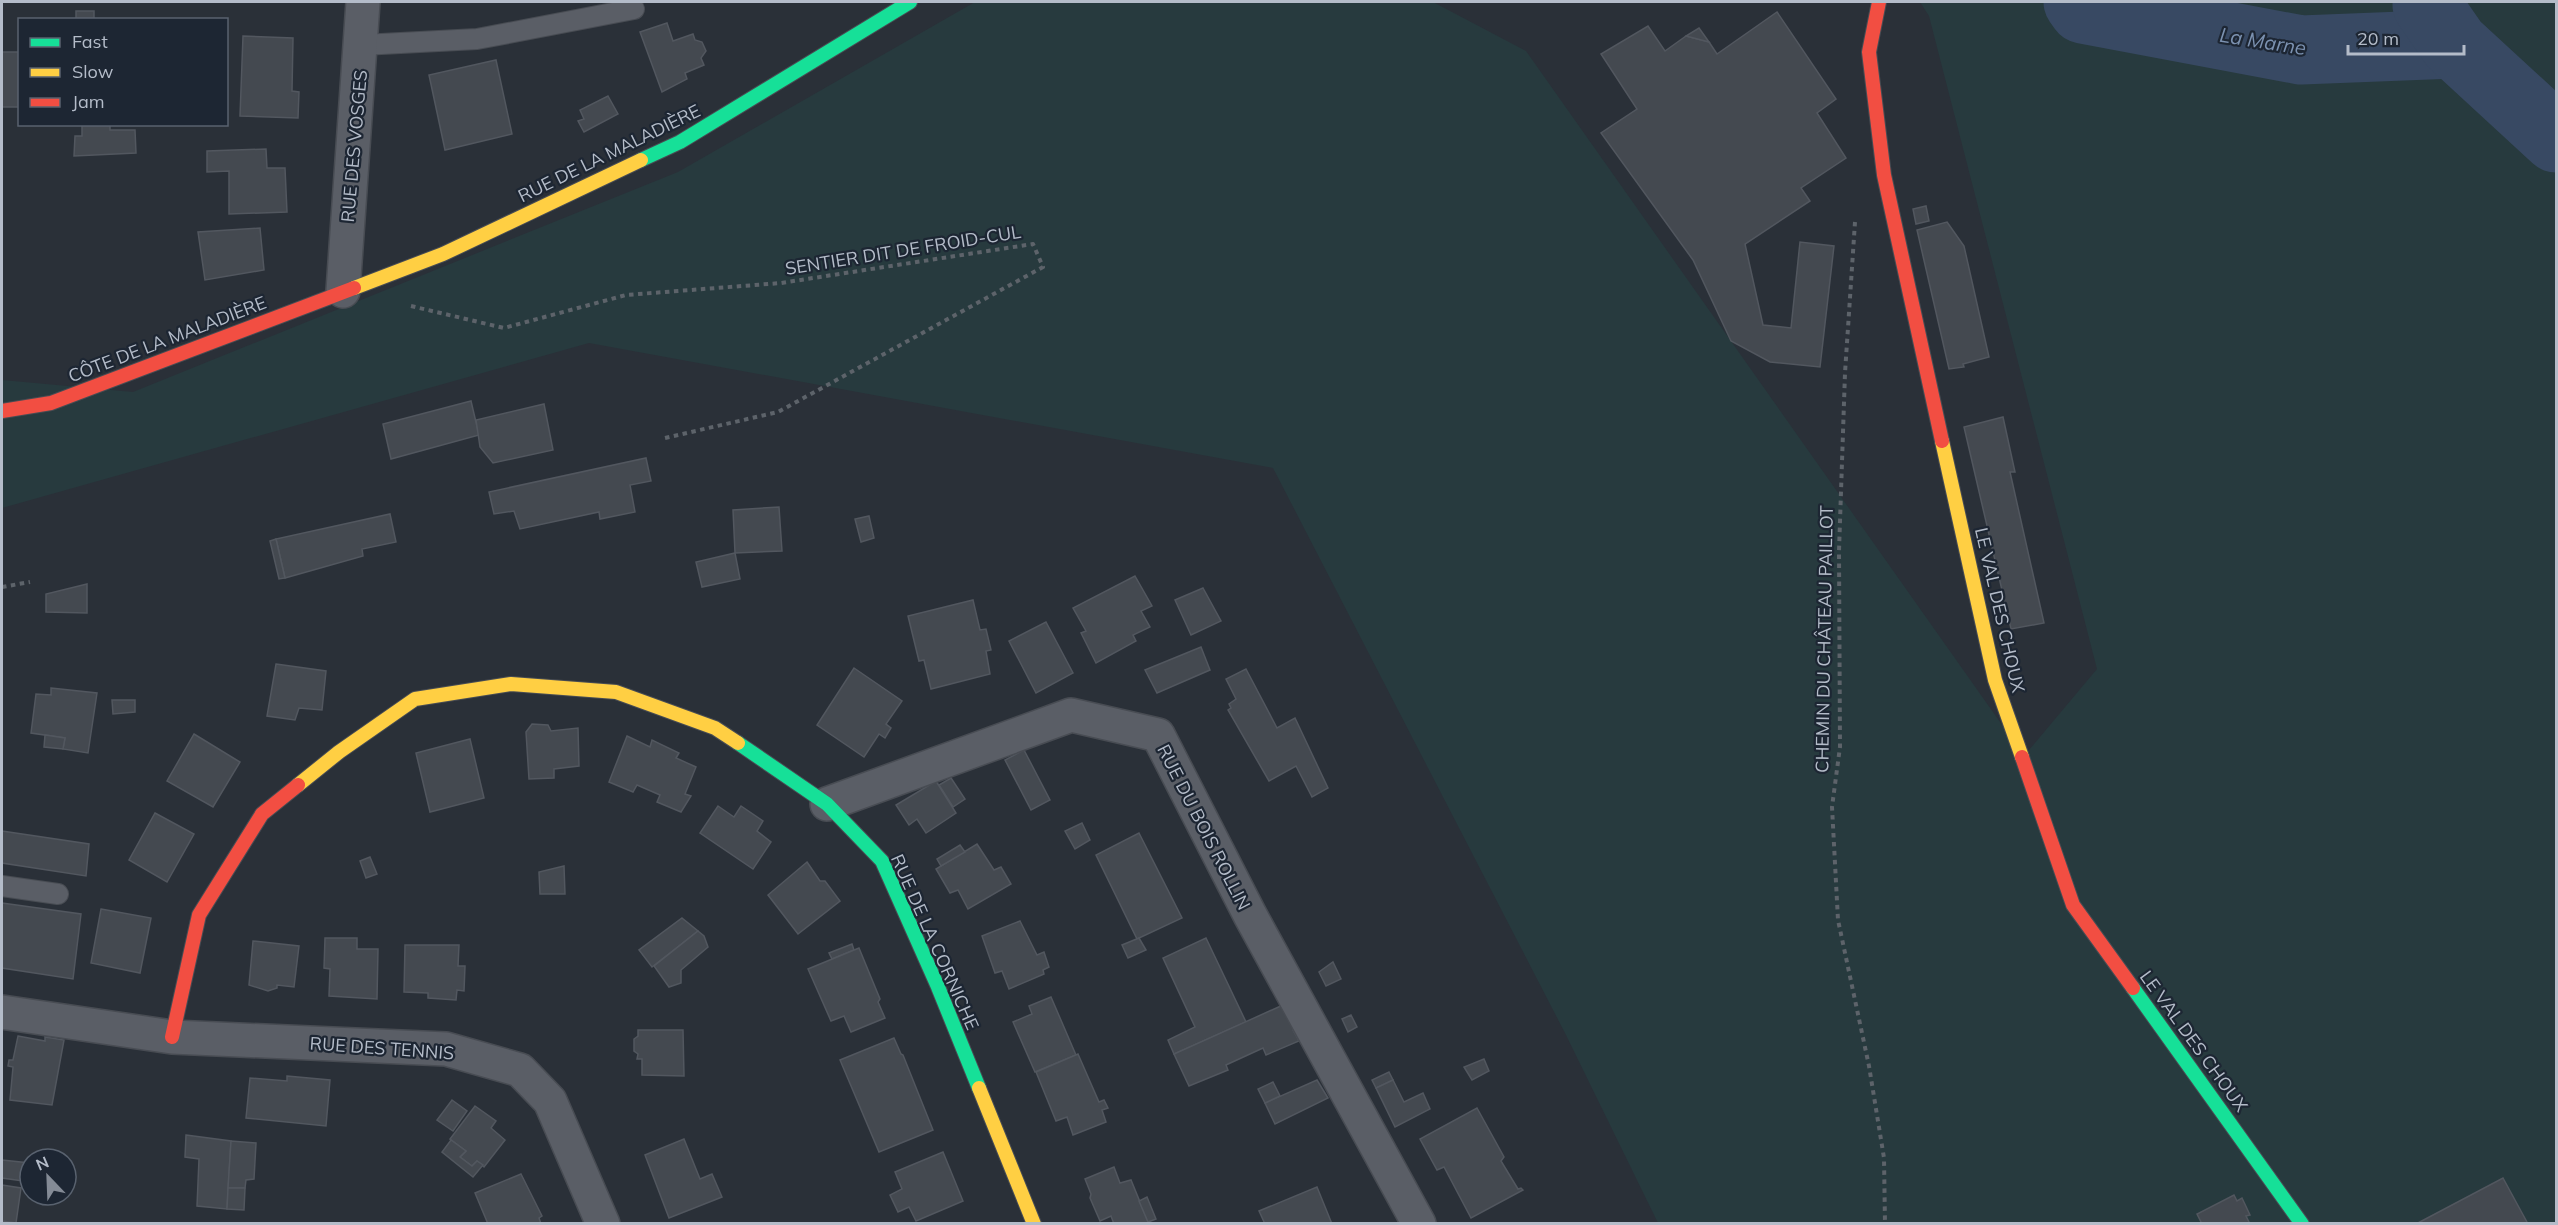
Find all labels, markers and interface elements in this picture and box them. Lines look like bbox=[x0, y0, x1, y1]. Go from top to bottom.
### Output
legend bbox=[18, 18, 228, 126]
scale bar bbox=[2348, 18, 2464, 56]
water label: La Marne bbox=[2218, 22, 2308, 60]
text: 20 m bbox=[2357, 27, 2399, 50]
text: Fast bbox=[72, 30, 108, 53]
text: Slow bbox=[72, 60, 114, 83]
street label: RUE DES VOSGES bbox=[336, 69, 372, 223]
text: Jam bbox=[72, 90, 105, 113]
street label: RUE DE LA MALADIÈRE bbox=[514, 99, 704, 207]
street label: SENTIER DIT DE FROID-CUL bbox=[783, 220, 1023, 280]
street label: CÔTE DE LA MALADIÈRE bbox=[65, 291, 269, 387]
street label: CHEMIN DU CHÂTEAU PAILLOT bbox=[1810, 505, 1838, 773]
street label: LE VAL DES CHOUX bbox=[1970, 525, 2030, 695]
street label: RUE DU BOIS ROLLIN bbox=[1152, 740, 1256, 914]
street label: RUE DE LA CORNICHE bbox=[886, 851, 984, 1033]
street label: LE VAL DES CHOUX bbox=[2135, 966, 2253, 1116]
street label: RUE DES TENNIS bbox=[309, 1031, 455, 1065]
north arrow bbox=[18, 1147, 78, 1207]
text: N bbox=[33, 1152, 52, 1175]

